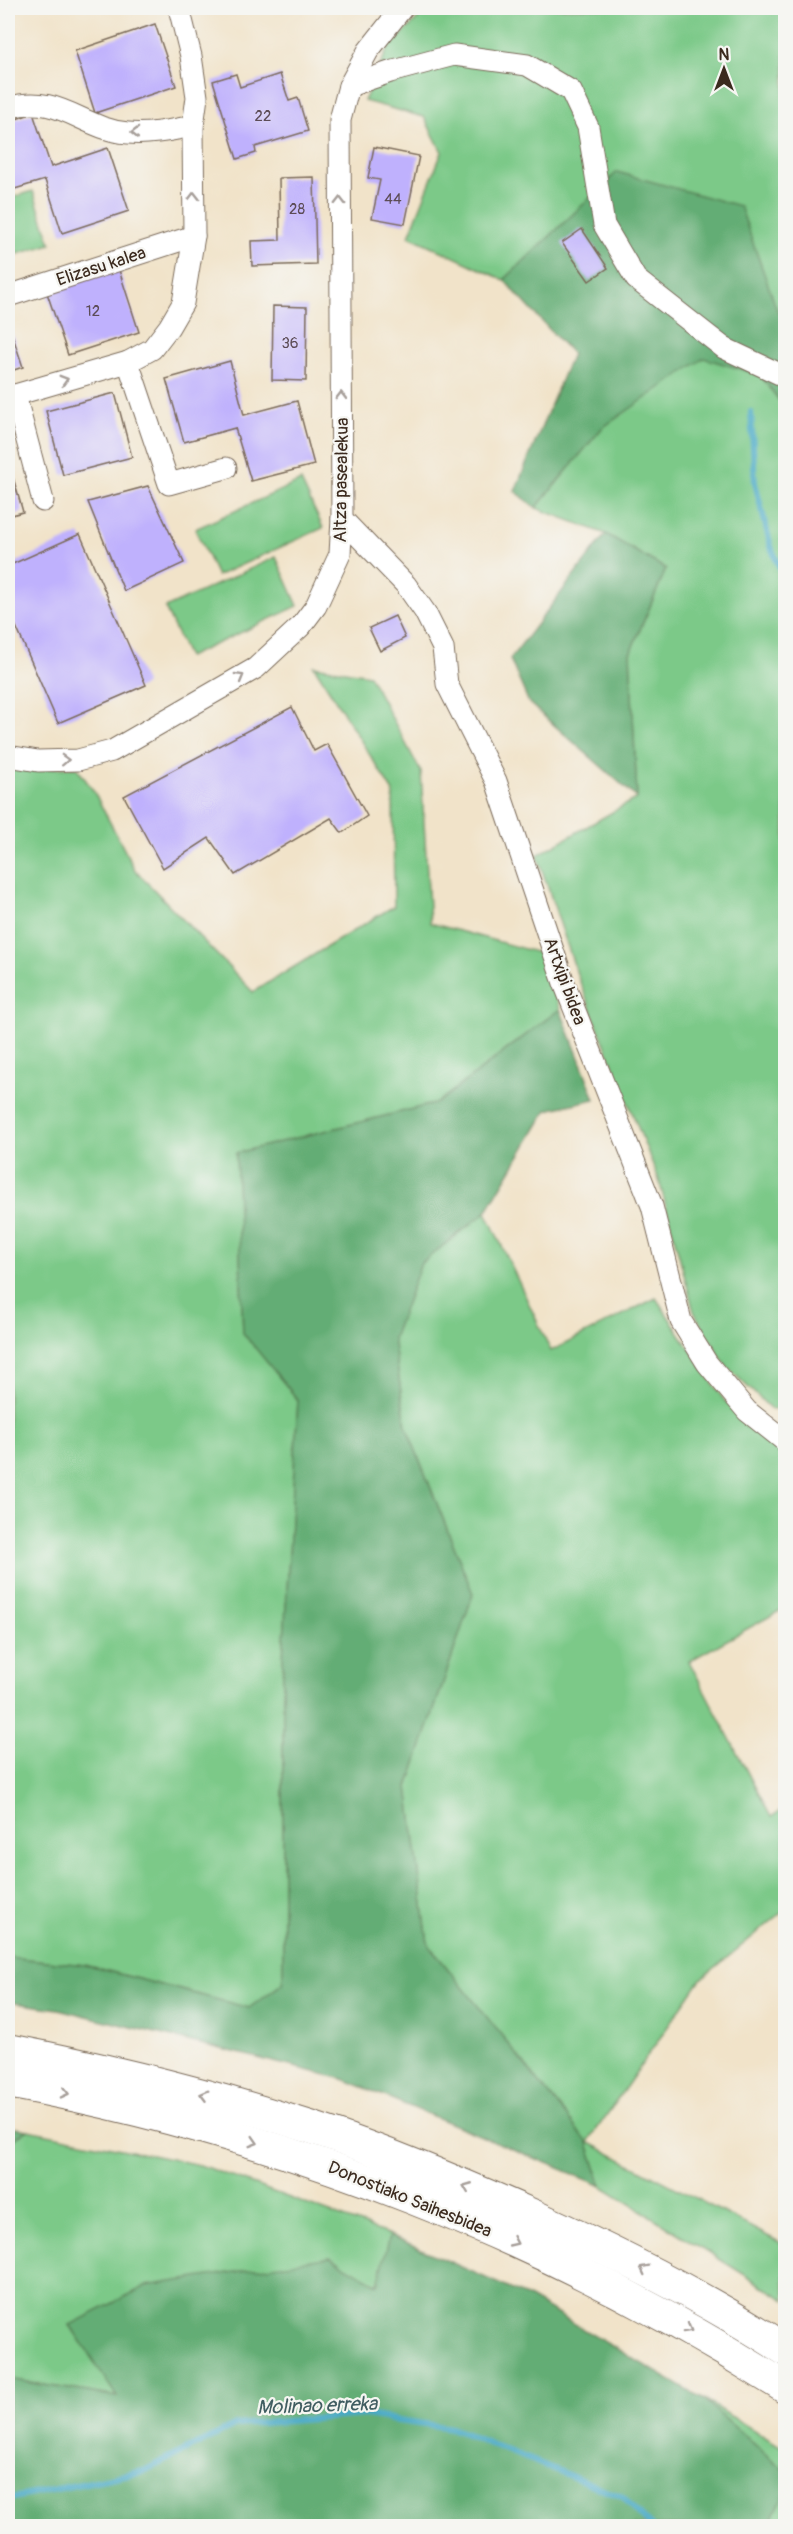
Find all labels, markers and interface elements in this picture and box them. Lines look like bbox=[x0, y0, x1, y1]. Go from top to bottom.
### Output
north arrow bbox=[694, 39, 754, 99]
text: N bbox=[719, 45, 730, 65]
house number: 22 bbox=[255, 107, 271, 126]
one-way arrow bbox=[131, 127, 140, 139]
house number: 44 bbox=[384, 190, 402, 209]
one-way arrow bbox=[188, 191, 200, 200]
one-way arrow bbox=[334, 196, 346, 205]
house number: 28 bbox=[289, 200, 305, 219]
street label: Elizasu kalea bbox=[54, 241, 149, 292]
house number: 12 bbox=[86, 302, 100, 321]
house number: 36 bbox=[281, 334, 299, 353]
one-way arrow bbox=[59, 375, 69, 388]
one-way arrow bbox=[335, 391, 347, 400]
street label: Altza pasealekua bbox=[329, 417, 354, 543]
one-way arrow bbox=[233, 673, 244, 685]
one-way arrow bbox=[61, 754, 70, 767]
street label: Artxipi bidea bbox=[538, 934, 591, 1028]
one-way arrow bbox=[60, 2086, 70, 2099]
one-way arrow bbox=[199, 2090, 210, 2102]
one-way arrow bbox=[248, 2135, 259, 2147]
street label: Donostiako Saihesbidea bbox=[325, 2156, 495, 2243]
one-way arrow bbox=[462, 2182, 473, 2194]
one-way arrow bbox=[507, 2234, 518, 2246]
one-way arrow bbox=[639, 2265, 650, 2276]
one-way arrow bbox=[682, 2322, 692, 2333]
water label: Molinao erreka bbox=[257, 2391, 379, 2420]

